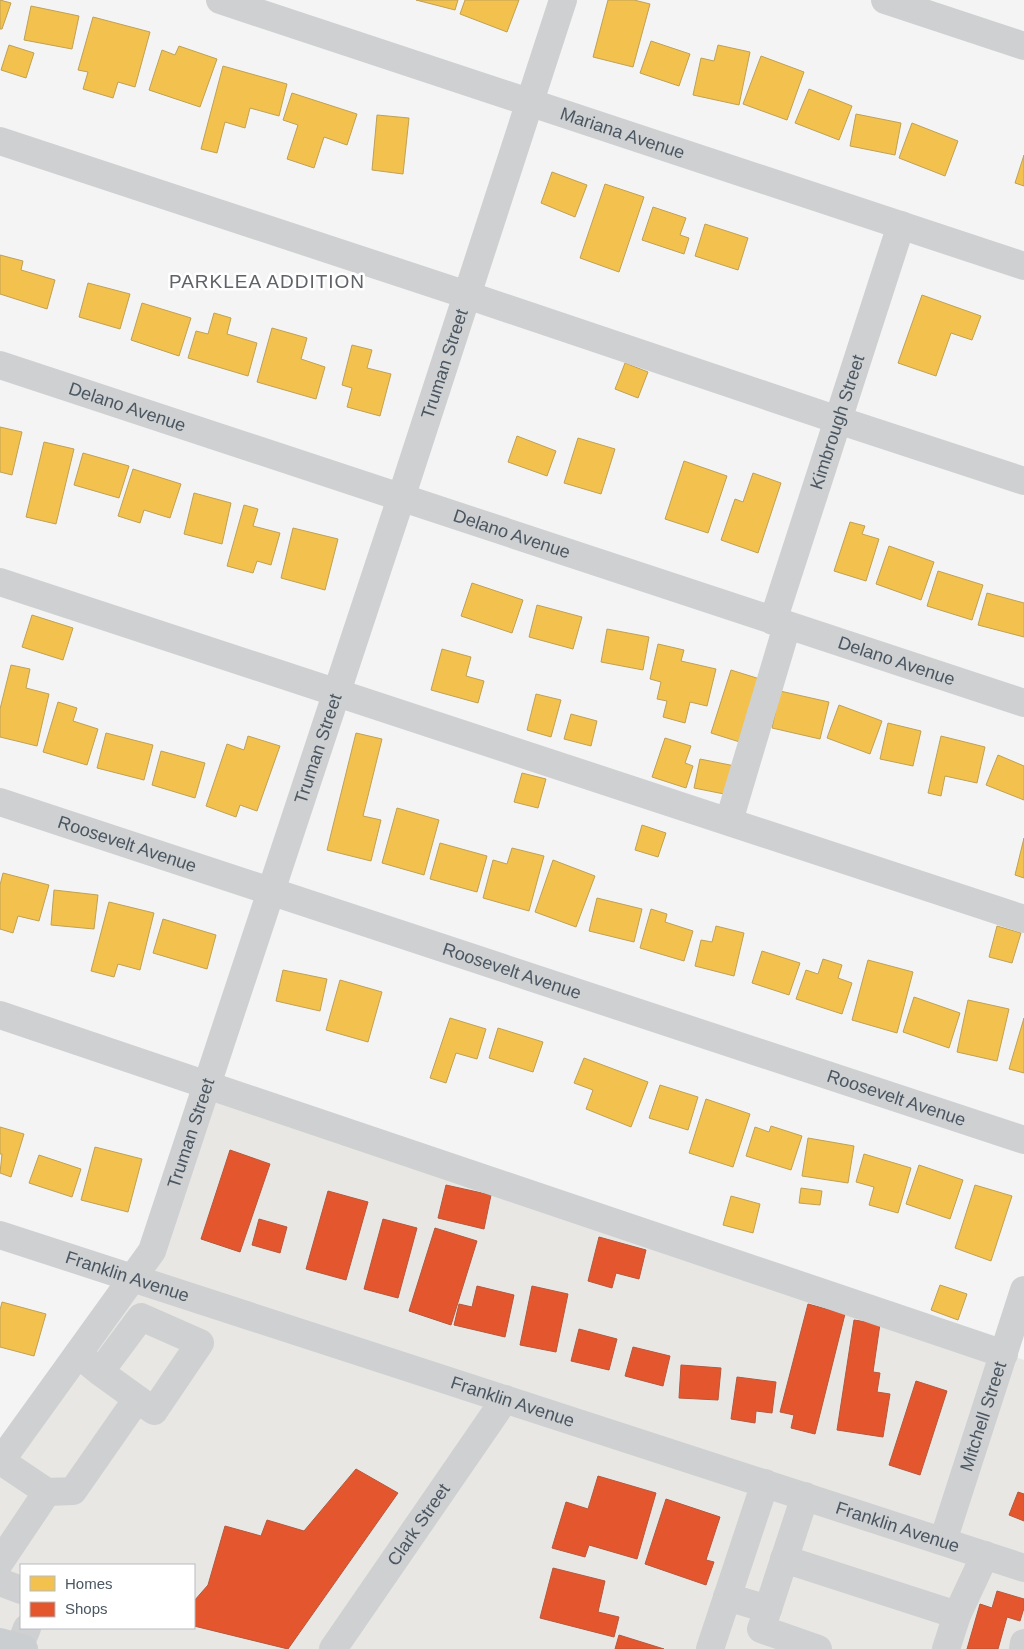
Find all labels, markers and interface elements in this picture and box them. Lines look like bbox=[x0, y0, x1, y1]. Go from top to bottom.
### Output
street label: Mariana Avenue bbox=[558, 103, 687, 163]
district label: PARKLEA ADDITION bbox=[169, 271, 365, 292]
street label: Truman Street bbox=[417, 307, 472, 422]
street label: Kimbrough Street bbox=[806, 352, 868, 492]
street label: Delano Avenue bbox=[66, 378, 188, 436]
street label: Delano Avenue bbox=[451, 505, 573, 563]
street label: Delano Avenue bbox=[835, 632, 957, 689]
street label: Truman Street bbox=[291, 691, 346, 806]
street label: Roosevelt Avenue bbox=[55, 812, 199, 876]
street label: Roosevelt Avenue bbox=[440, 939, 584, 1003]
street label: Roosevelt Avenue bbox=[825, 1066, 968, 1130]
street label: Truman Street bbox=[163, 1076, 218, 1191]
street label: Franklin Avenue bbox=[63, 1247, 192, 1306]
street label: Mitchell Street bbox=[956, 1359, 1010, 1474]
street label: Franklin Avenue bbox=[448, 1372, 577, 1431]
street label: Clark Street bbox=[383, 1480, 454, 1569]
street label: Franklin Avenue bbox=[833, 1498, 962, 1556]
legend bbox=[20, 1564, 195, 1629]
text: Homes bbox=[65, 1575, 113, 1592]
text: Shops bbox=[65, 1600, 108, 1617]

